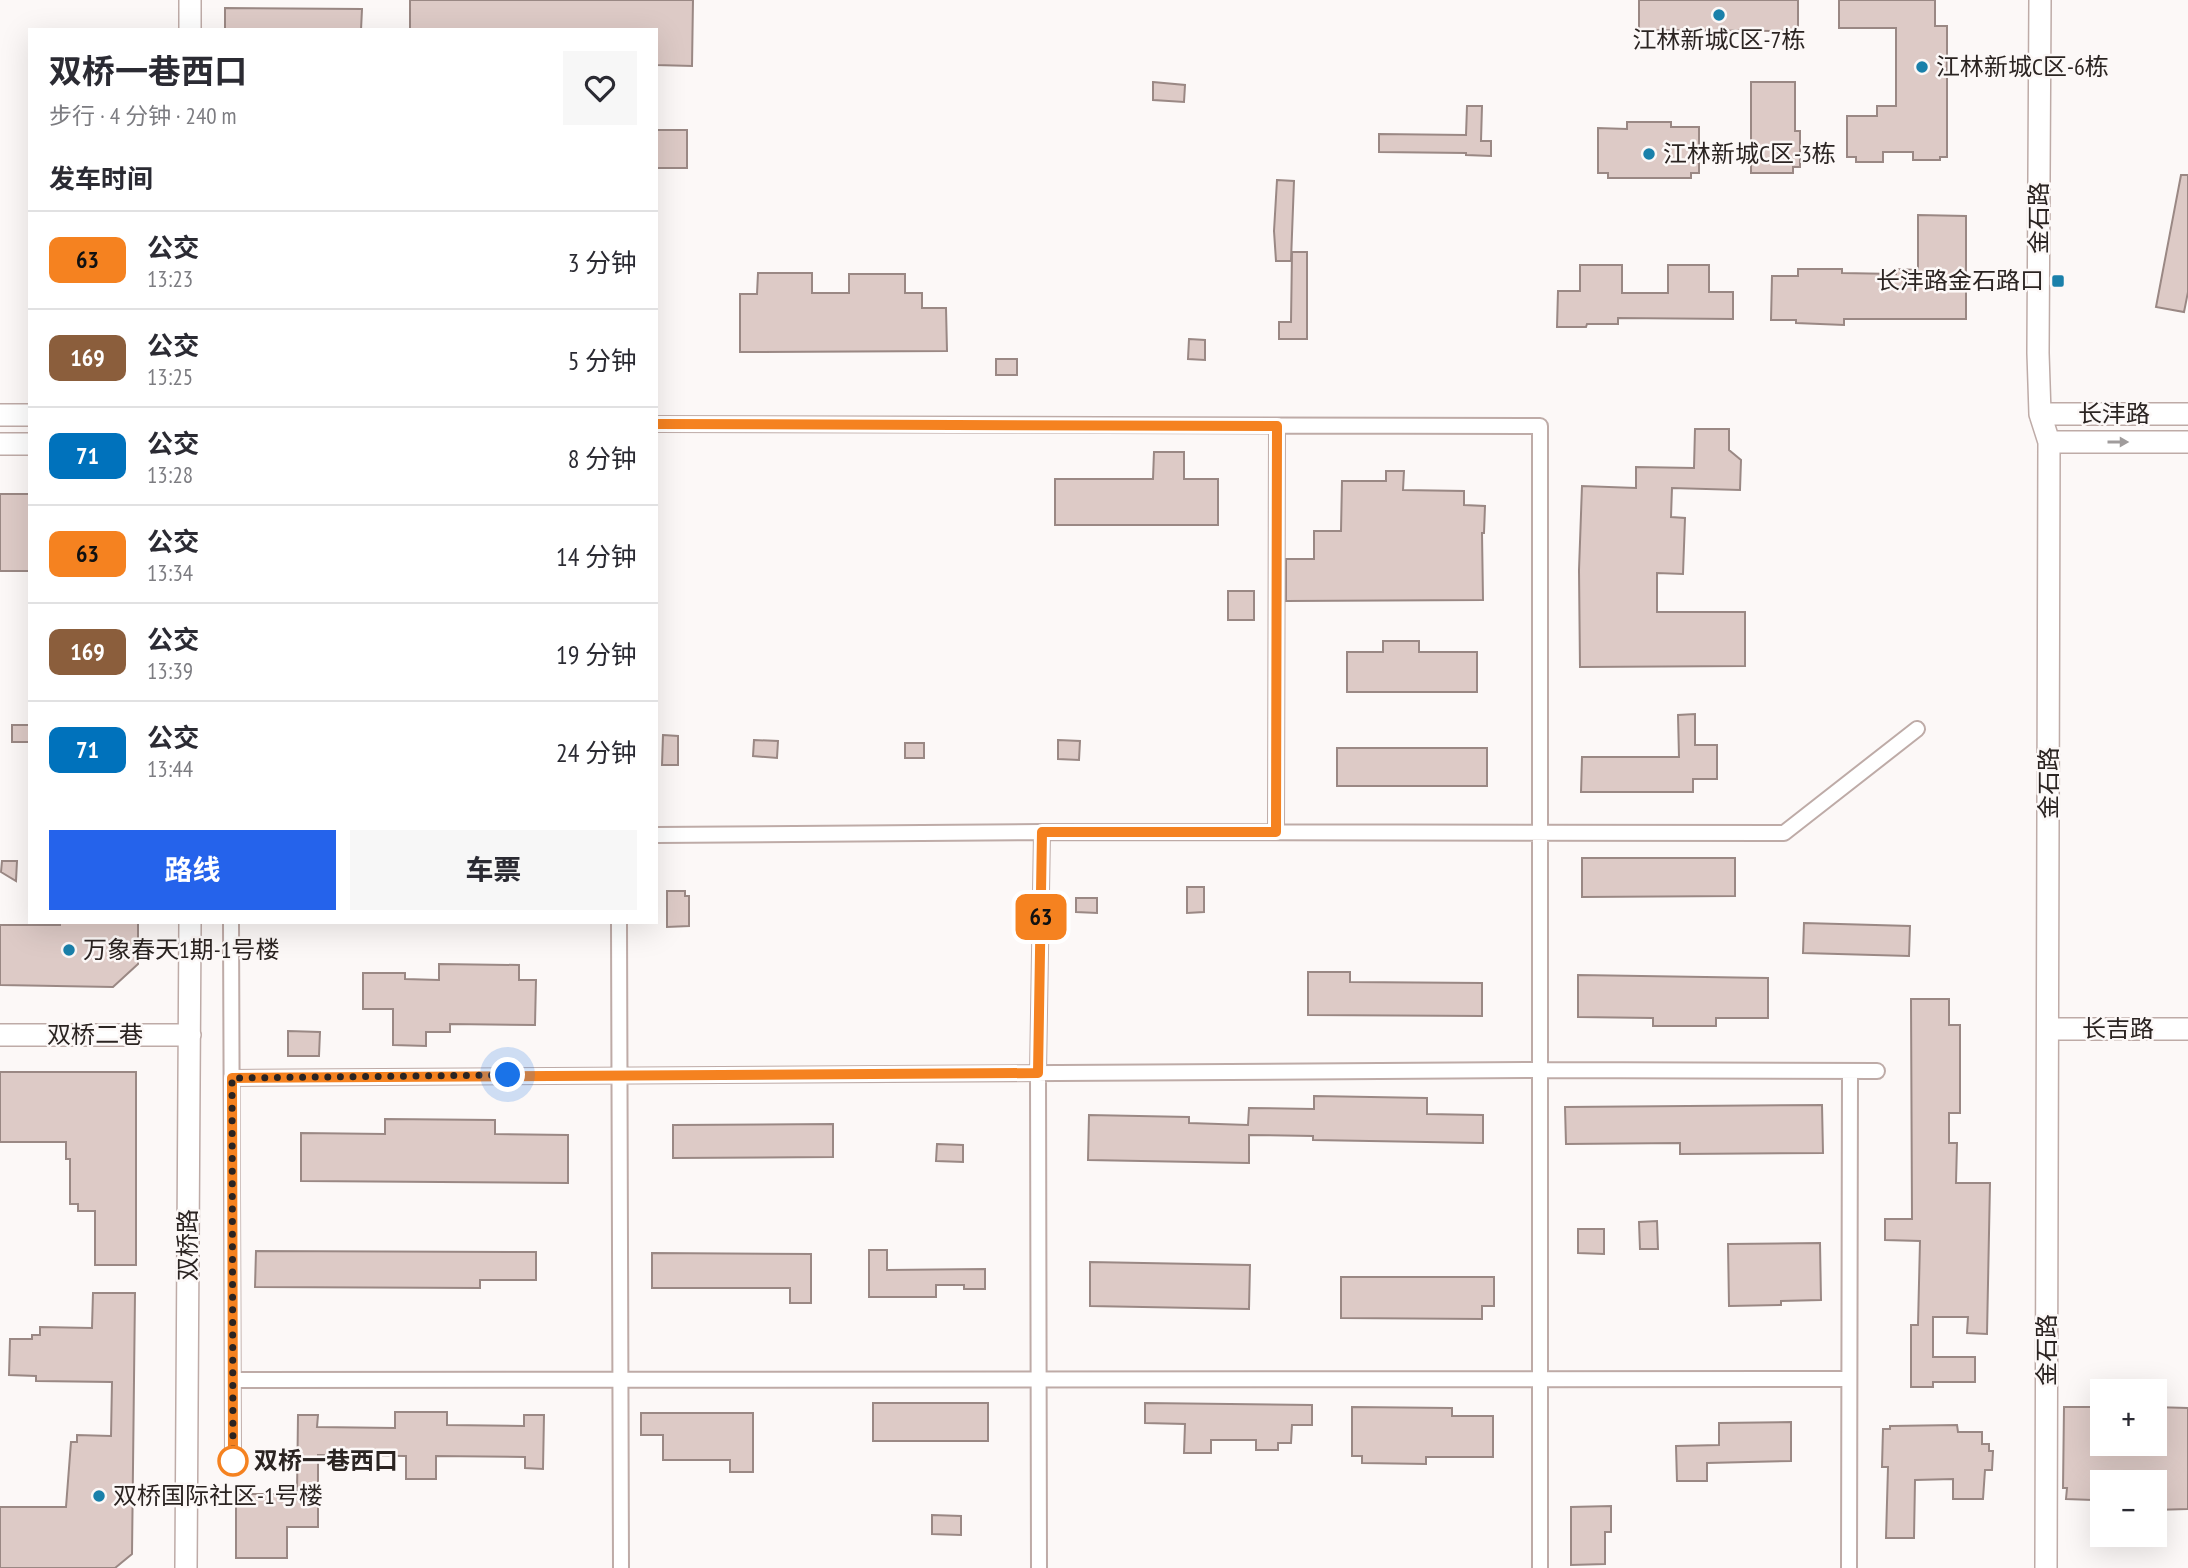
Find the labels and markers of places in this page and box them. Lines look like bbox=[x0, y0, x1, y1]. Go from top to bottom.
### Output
marker: 江林新城C区-7栋 bbox=[1711, 7, 1727, 23]
place label: 江林新城C区-7栋 bbox=[1633, 24, 1805, 55]
place label: 江林新城C区-6栋 bbox=[1936, 51, 2109, 82]
marker: 江林新城C区-6栋 bbox=[1914, 59, 1930, 75]
place label: 江林新城C区-3栋 bbox=[1663, 138, 1836, 169]
marker: 江林新城C区-3栋 bbox=[1641, 146, 1657, 162]
place label: 长沣路金石路口 bbox=[1876, 265, 2044, 296]
marker: 长沣路金石路口 bbox=[2050, 273, 2066, 289]
place label: 万象春天1期-1号楼 bbox=[83, 934, 280, 965]
marker: 万象春天1期-1号楼 bbox=[61, 942, 77, 958]
place label: 双桥一巷西口 bbox=[254, 1445, 398, 1476]
marker: 双桥一巷西口 bbox=[218, 1446, 248, 1476]
place label: 双桥国际社区-1号楼 bbox=[113, 1480, 323, 1511]
marker: 双桥国际社区-1号楼 bbox=[91, 1488, 107, 1504]

